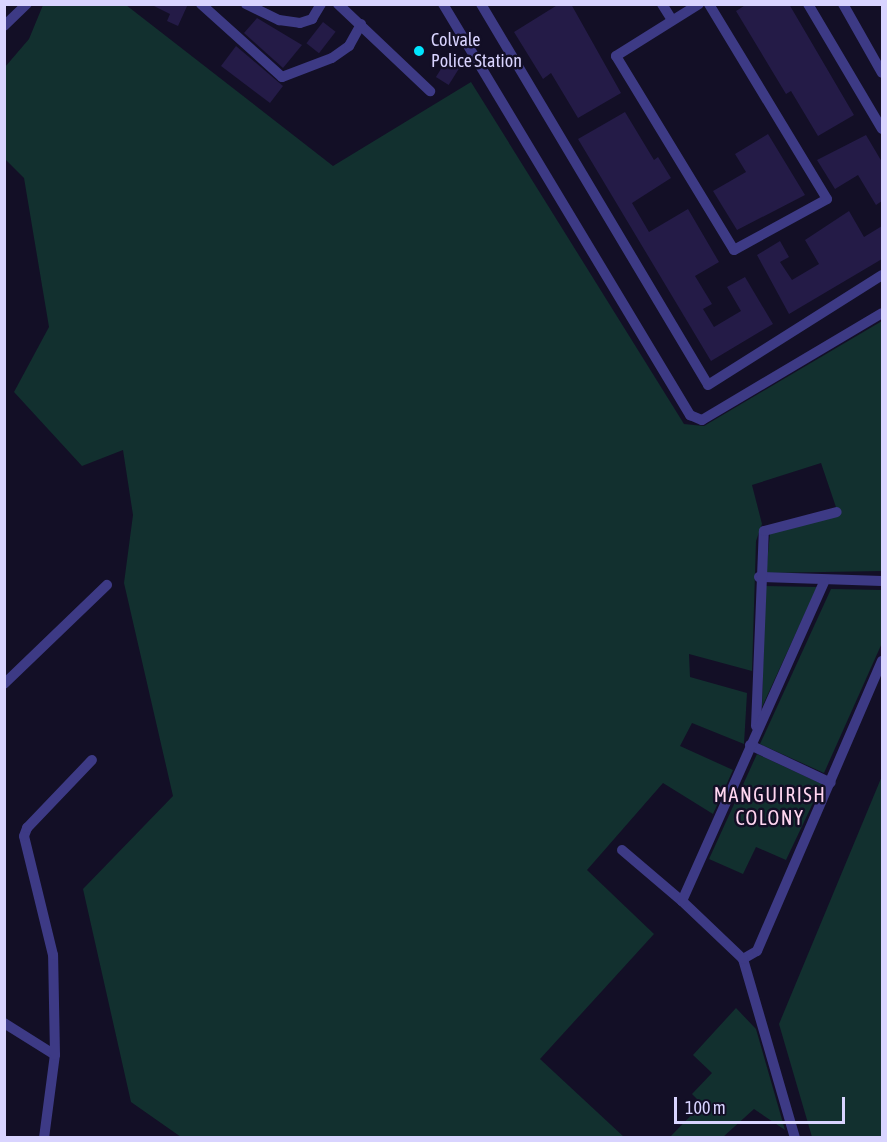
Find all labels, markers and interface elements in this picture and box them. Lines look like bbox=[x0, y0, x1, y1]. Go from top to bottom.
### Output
place label: Colvale Police Station bbox=[431, 30, 522, 72]
marker: Colvale Police Station bbox=[412, 44, 426, 58]
district label: MANGUIRISH COLONY bbox=[714, 782, 826, 829]
scale bar bbox=[677, 1085, 848, 1123]
text: 100 m bbox=[685, 1097, 726, 1118]

